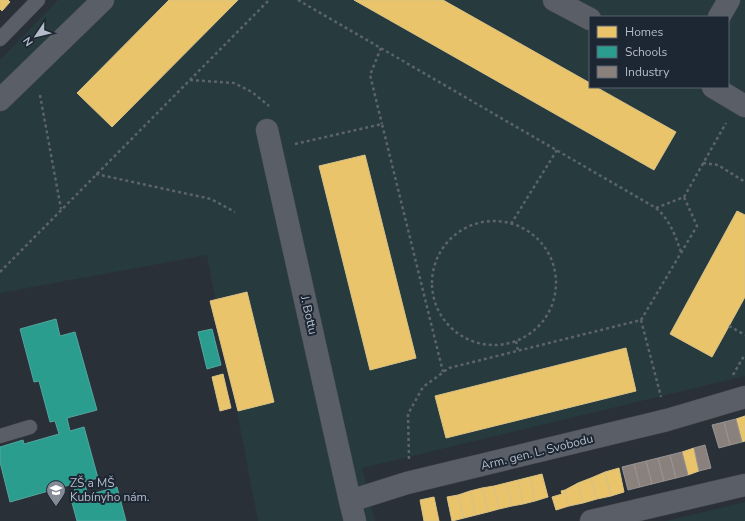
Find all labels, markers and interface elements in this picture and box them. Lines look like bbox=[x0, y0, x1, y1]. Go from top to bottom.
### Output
north arrow bbox=[16, 16, 56, 56]
legend bbox=[589, 16, 729, 88]
text: Homes bbox=[625, 24, 663, 40]
text: N bbox=[20, 34, 37, 49]
text: Schools bbox=[625, 44, 668, 60]
text: Industry bbox=[625, 64, 670, 80]
street label: J. Bottu bbox=[297, 293, 321, 336]
street label: Arm. gen. L. Svobodu bbox=[479, 430, 595, 474]
place label: ZŠ a MŠ Kubínyho nám. bbox=[70, 475, 150, 505]
school or university icon: ZŠ a MŠ Kubínyho nám. bbox=[45, 479, 67, 507]

